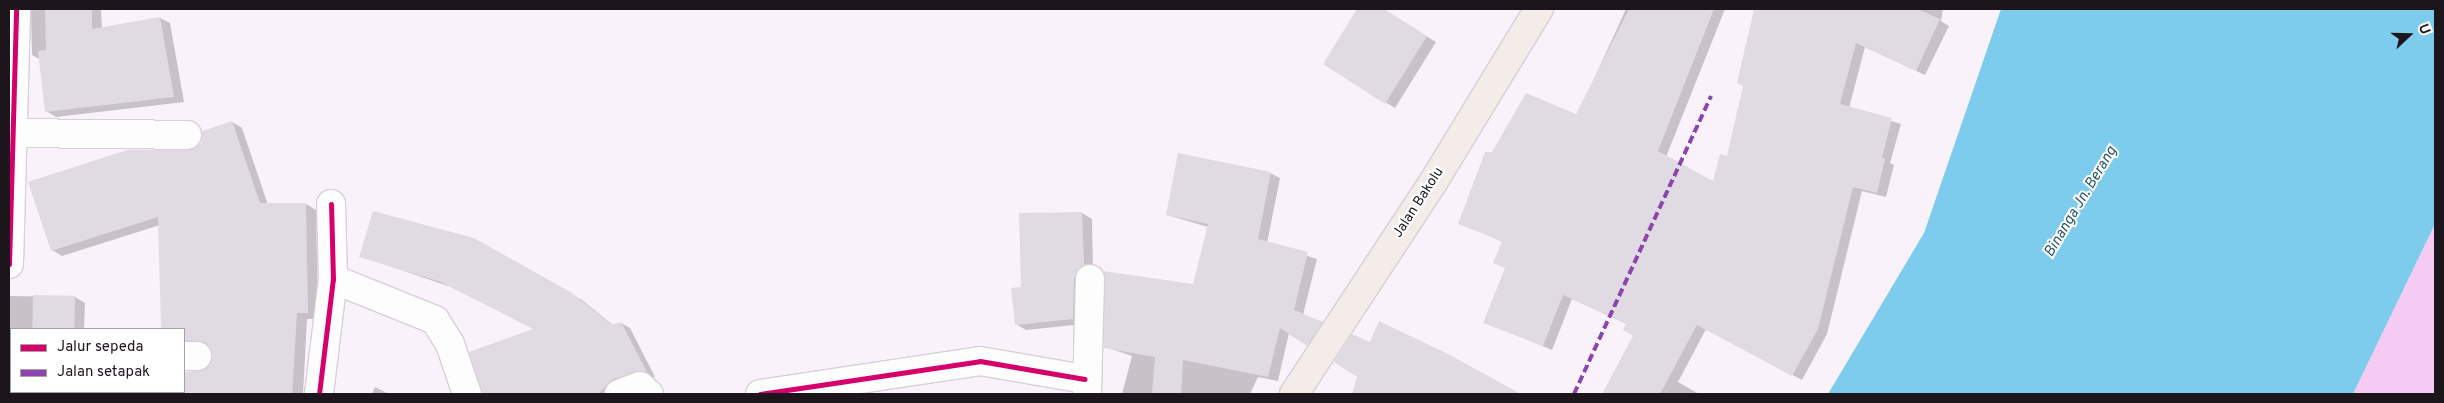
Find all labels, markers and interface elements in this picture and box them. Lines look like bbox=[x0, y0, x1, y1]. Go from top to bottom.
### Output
north arrow bbox=[2384, 10, 2434, 60]
text: U bbox=[2414, 22, 2433, 37]
water label: Binanga Jn. Berang bbox=[2041, 143, 2121, 261]
street label: Jalan Bakolu bbox=[1390, 165, 1448, 241]
legend bbox=[10, 328, 185, 393]
text: Jalur sepeda bbox=[57, 338, 143, 357]
text: Jalan setapak bbox=[57, 363, 150, 382]

